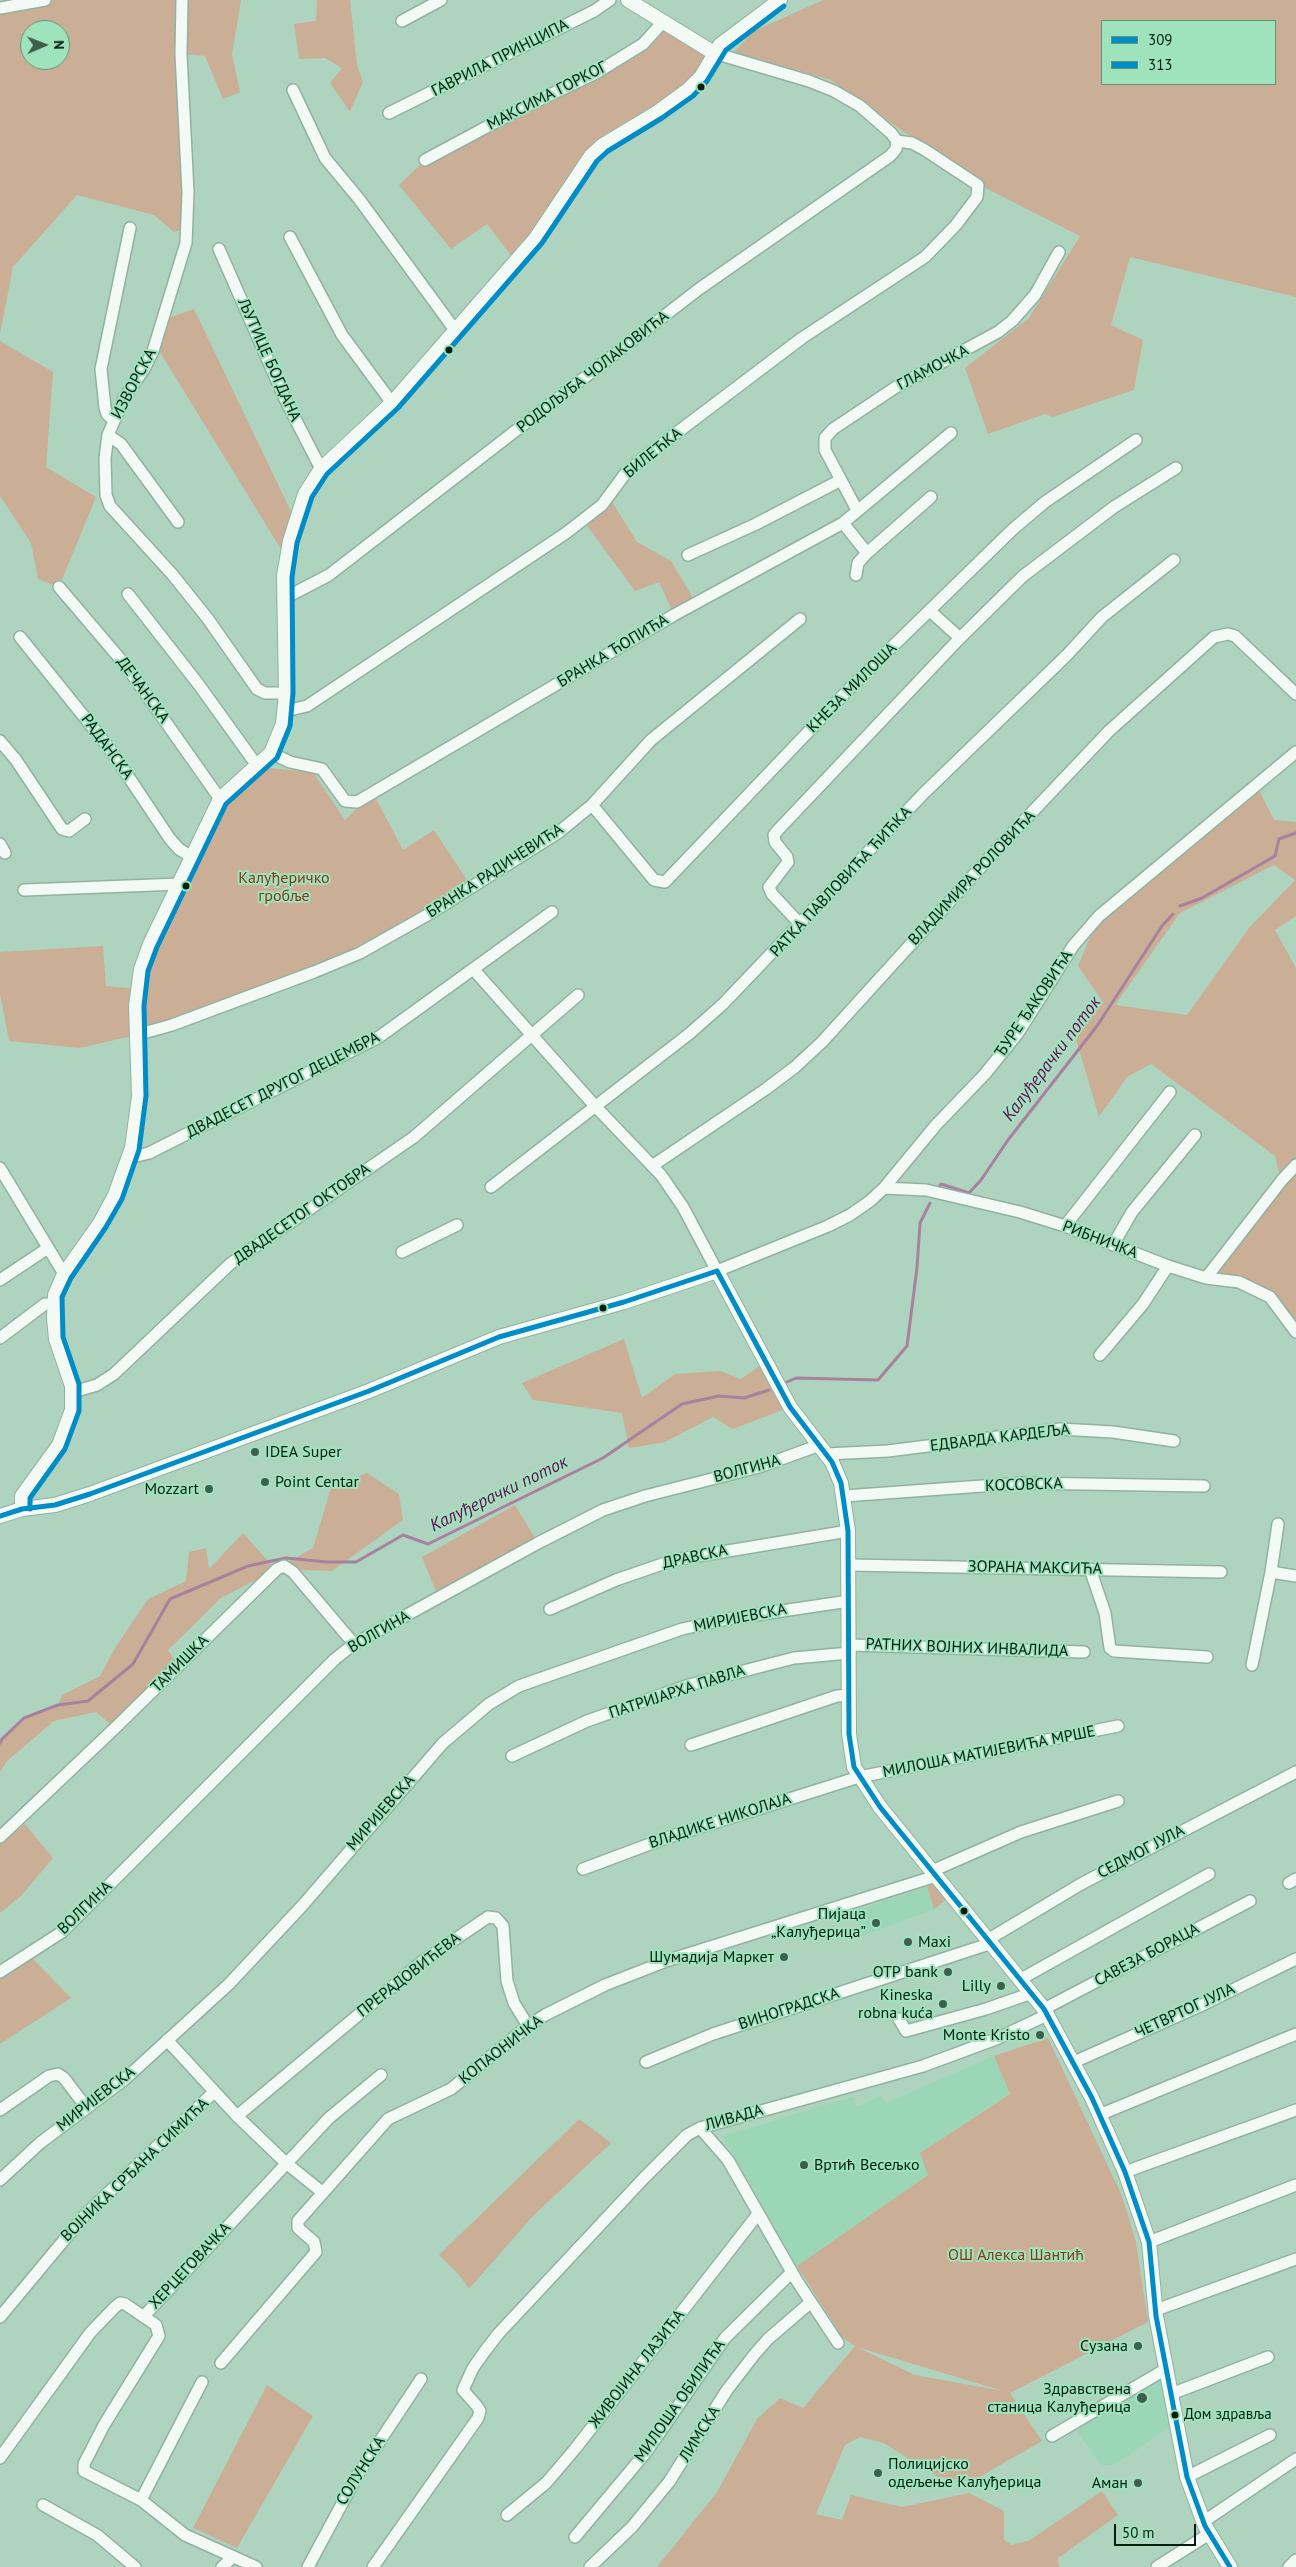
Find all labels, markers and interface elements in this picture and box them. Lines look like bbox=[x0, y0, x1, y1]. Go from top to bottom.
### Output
street label: ГАВРИЛА ПРИНЦИПА bbox=[428, 15, 572, 101]
north arrow bbox=[20, 20, 70, 70]
legend bbox=[1101, 20, 1276, 85]
text: 309 bbox=[1148, 30, 1173, 49]
text: N bbox=[50, 40, 68, 50]
text: 313 bbox=[1148, 55, 1173, 74]
street label: МАКСИМА ГОРКОГ bbox=[484, 58, 610, 134]
unlabelled marker bbox=[696, 82, 706, 92]
street label: ЉУТИЦЕ БОГДАНА bbox=[233, 295, 305, 425]
street label: РОДОЉУБА ЧОЛАКОВИЋА bbox=[513, 307, 673, 437]
street label: ГЛАМОЧКА bbox=[894, 341, 972, 395]
unlabelled marker bbox=[444, 345, 454, 355]
street label: ИЗВОРСКА bbox=[108, 346, 160, 422]
street label: БИЛЕЋКА bbox=[620, 424, 686, 482]
street label: БРАНКА ЋОПИЋА bbox=[554, 610, 672, 692]
street label: КНЕЗА МИЛОША bbox=[803, 639, 901, 737]
street label: ДЕЧАНСКА bbox=[113, 653, 173, 727]
street label: РАДАНСКА bbox=[77, 711, 137, 783]
street label: РАТКА ПАВЛОВИЋА ЋИЋКА bbox=[766, 803, 916, 961]
street label: ВЛАДИМИРА РОЛОВИЋА bbox=[905, 807, 1039, 949]
street label: БРАНКА РАДИЧЕВИЋА bbox=[423, 820, 567, 922]
park label: Калуђеричко гробље bbox=[238, 868, 330, 906]
unlabelled marker bbox=[181, 881, 191, 891]
street label: ЂУРЕ ЂАКОВИЋА bbox=[991, 947, 1077, 1061]
water label: Калуђерачки поток bbox=[998, 992, 1106, 1126]
street label: ДВАДЕСЕТ ДРУГОГ ДЕЦЕМБРА bbox=[183, 1028, 383, 1142]
street label: ДВАДЕСЕТОГ ОКТОБРА bbox=[230, 1160, 374, 1268]
street label: РИБНИЧКА bbox=[1060, 1217, 1140, 1263]
unlabelled marker bbox=[598, 1303, 608, 1313]
street label: ЕДВАРДА КАРДЕЉА bbox=[929, 1420, 1071, 1456]
place label: IDEA Super bbox=[265, 1442, 342, 1462]
marker: IDEA Super bbox=[249, 1446, 261, 1458]
water label: Калуђерачки поток bbox=[427, 1451, 571, 1537]
street label: ВОЛГИНА bbox=[712, 1451, 782, 1487]
place label: Point Centar bbox=[275, 1472, 359, 1492]
street label: КОСОВСКА bbox=[985, 1474, 1063, 1496]
marker: Point Centar bbox=[259, 1476, 271, 1488]
place label: Mozzart bbox=[144, 1479, 199, 1499]
marker: Mozzart bbox=[203, 1483, 215, 1495]
street label: ДРАВСКА bbox=[661, 1541, 729, 1573]
street label: ЗОРАНА МАКСИЋА bbox=[968, 1557, 1102, 1579]
street label: МИРИЈЕВСКА bbox=[692, 1600, 788, 1636]
street label: ВОЛГИНА bbox=[345, 1607, 413, 1657]
street label: ТАМИШКА bbox=[147, 1631, 213, 1697]
street label: РАТНИХ ВОЈНИХ ИНВАЛИДА bbox=[865, 1635, 1069, 1661]
street label: ПАТРИЈАРХА ПАВЛА bbox=[607, 1661, 747, 1723]
street label: МИЛОША МАТИЈЕВИЋА МРШЕ bbox=[881, 1722, 1097, 1782]
street label: МИРИЈЕВСКА bbox=[343, 1771, 419, 1855]
street label: ВЛАДИКЕ НИКОЛАЈА bbox=[647, 1789, 793, 1853]
street label: СЕДМОГ ЈУЛА bbox=[1094, 1821, 1188, 1883]
street label: ВОЛГИНА bbox=[54, 1877, 116, 1939]
place label: Пијаца „Калуђерица” bbox=[771, 1904, 866, 1942]
unlabelled marker bbox=[959, 1906, 969, 1916]
marker: Пијаца „Калуђерица” bbox=[870, 1917, 882, 1929]
street label: САВЕЗА БОРАЦА bbox=[1091, 1919, 1203, 1991]
street label: ПРЕРАДОВИЋЕВА bbox=[353, 1929, 465, 2021]
place label: Maxi bbox=[918, 1932, 951, 1952]
marker: Maxi bbox=[902, 1936, 914, 1948]
place label: Шумадија Маркет bbox=[649, 1947, 774, 1967]
marker: Шумадија Маркет bbox=[778, 1951, 790, 1963]
place label: OTP bank bbox=[873, 1962, 938, 1982]
marker: OTP bank bbox=[942, 1966, 954, 1978]
place label: Lilly bbox=[962, 1976, 991, 1996]
street label: ЧЕТВРТОГ ЈУЛА bbox=[1132, 1979, 1238, 2043]
marker: Lilly bbox=[995, 1980, 1007, 1992]
street label: ВИНОГРАДСКА bbox=[736, 1984, 842, 2034]
place label: Kineska robna kuća bbox=[858, 1985, 933, 2023]
marker: Kineska robna kuća bbox=[937, 1998, 949, 2010]
street label: КОПАОНИЧКА bbox=[455, 2011, 547, 2089]
place label: Monte Kristo bbox=[943, 2025, 1030, 2045]
marker: Monte Kristo bbox=[1034, 2029, 1046, 2041]
street label: МИРИЈЕВСКА bbox=[53, 2062, 139, 2136]
street label: ВОЈНИКА СРЂАНА СИМИЋА bbox=[57, 2094, 213, 2246]
street label: ЛИВАДА bbox=[703, 2101, 765, 2135]
place label: Вртић Весељко bbox=[814, 2155, 920, 2175]
marker: Вртић Весељко bbox=[798, 2159, 810, 2171]
street label: ХЕРЦЕГОВАЧКА bbox=[145, 2219, 235, 2313]
park label: ОШ Алекса Шантић bbox=[948, 2245, 1084, 2265]
street label: ЖИВОЈИНА ЛАЗИЋА bbox=[585, 2306, 689, 2432]
street label: МИЛОША ОБИЛИЋА bbox=[631, 2336, 729, 2466]
place label: Сузана bbox=[1080, 2336, 1128, 2356]
marker: Сузана bbox=[1132, 2340, 1144, 2352]
place label: Здравствена станица Калуђерица bbox=[987, 2379, 1131, 2417]
marker: Здравствена станица Калуђерица bbox=[1135, 2391, 1149, 2405]
street label: ЛИМСКА bbox=[675, 2403, 725, 2465]
place label: Дом здравља bbox=[1184, 2406, 1272, 2424]
marker: Дом здравља bbox=[1170, 2410, 1180, 2420]
street label: СОЛУНСКА bbox=[332, 2433, 390, 2509]
place label: Полицијско одељење Калуђерица bbox=[888, 2454, 1041, 2492]
marker: Полицијско одељење Калуђерица bbox=[872, 2467, 884, 2479]
place label: Аман bbox=[1092, 2473, 1128, 2493]
marker: Аман bbox=[1132, 2477, 1144, 2489]
scale bar bbox=[1116, 2514, 1198, 2546]
text: 50 m bbox=[1122, 2523, 1155, 2542]

